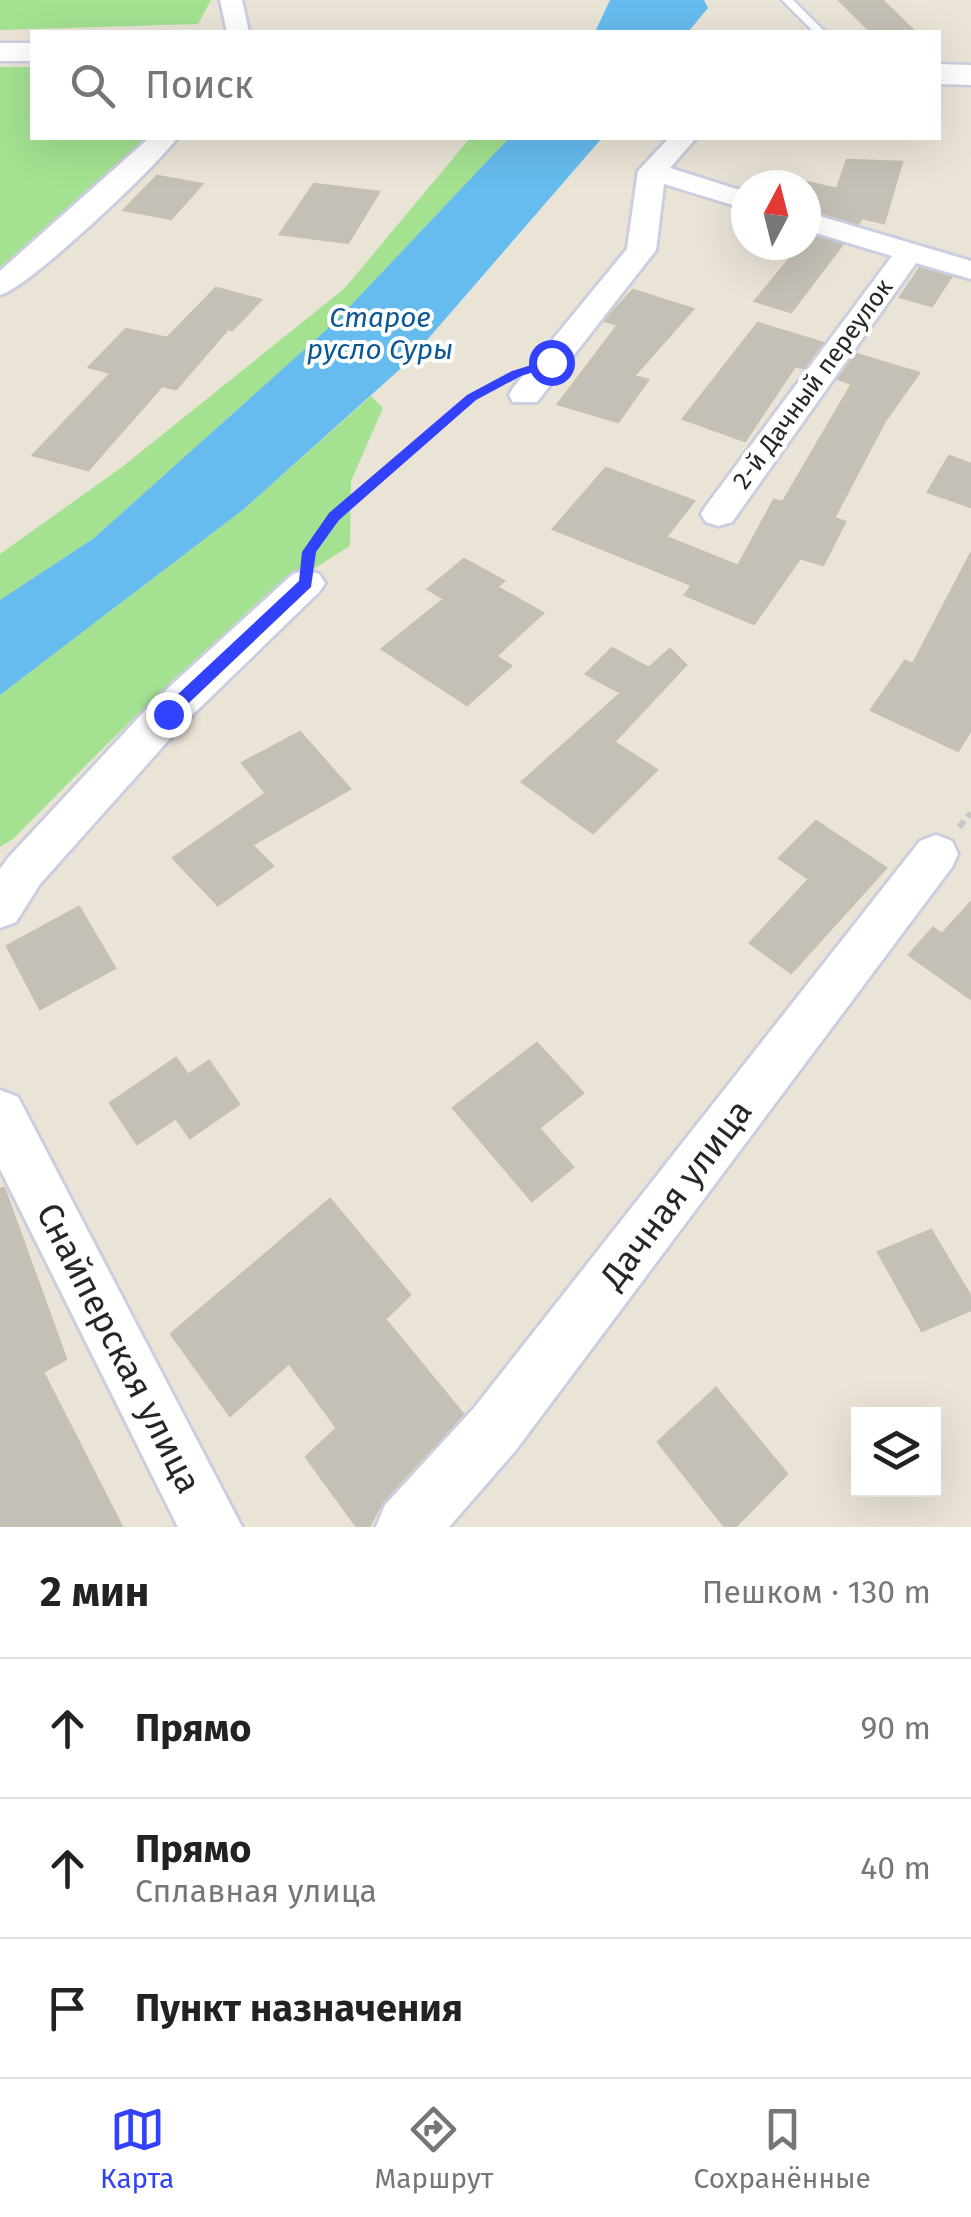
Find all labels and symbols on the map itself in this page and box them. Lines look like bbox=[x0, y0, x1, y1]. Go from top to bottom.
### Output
north arrow bbox=[731, 170, 821, 260]
street label: 2-й Дачный переулок bbox=[727, 273, 899, 495]
water label: Старое русло Суры bbox=[307, 301, 453, 366]
route start bbox=[529, 340, 575, 386]
route end bbox=[146, 692, 192, 738]
street label: Дачная улица bbox=[591, 1091, 761, 1298]
street label: Снайперская улица bbox=[28, 1196, 210, 1500]

